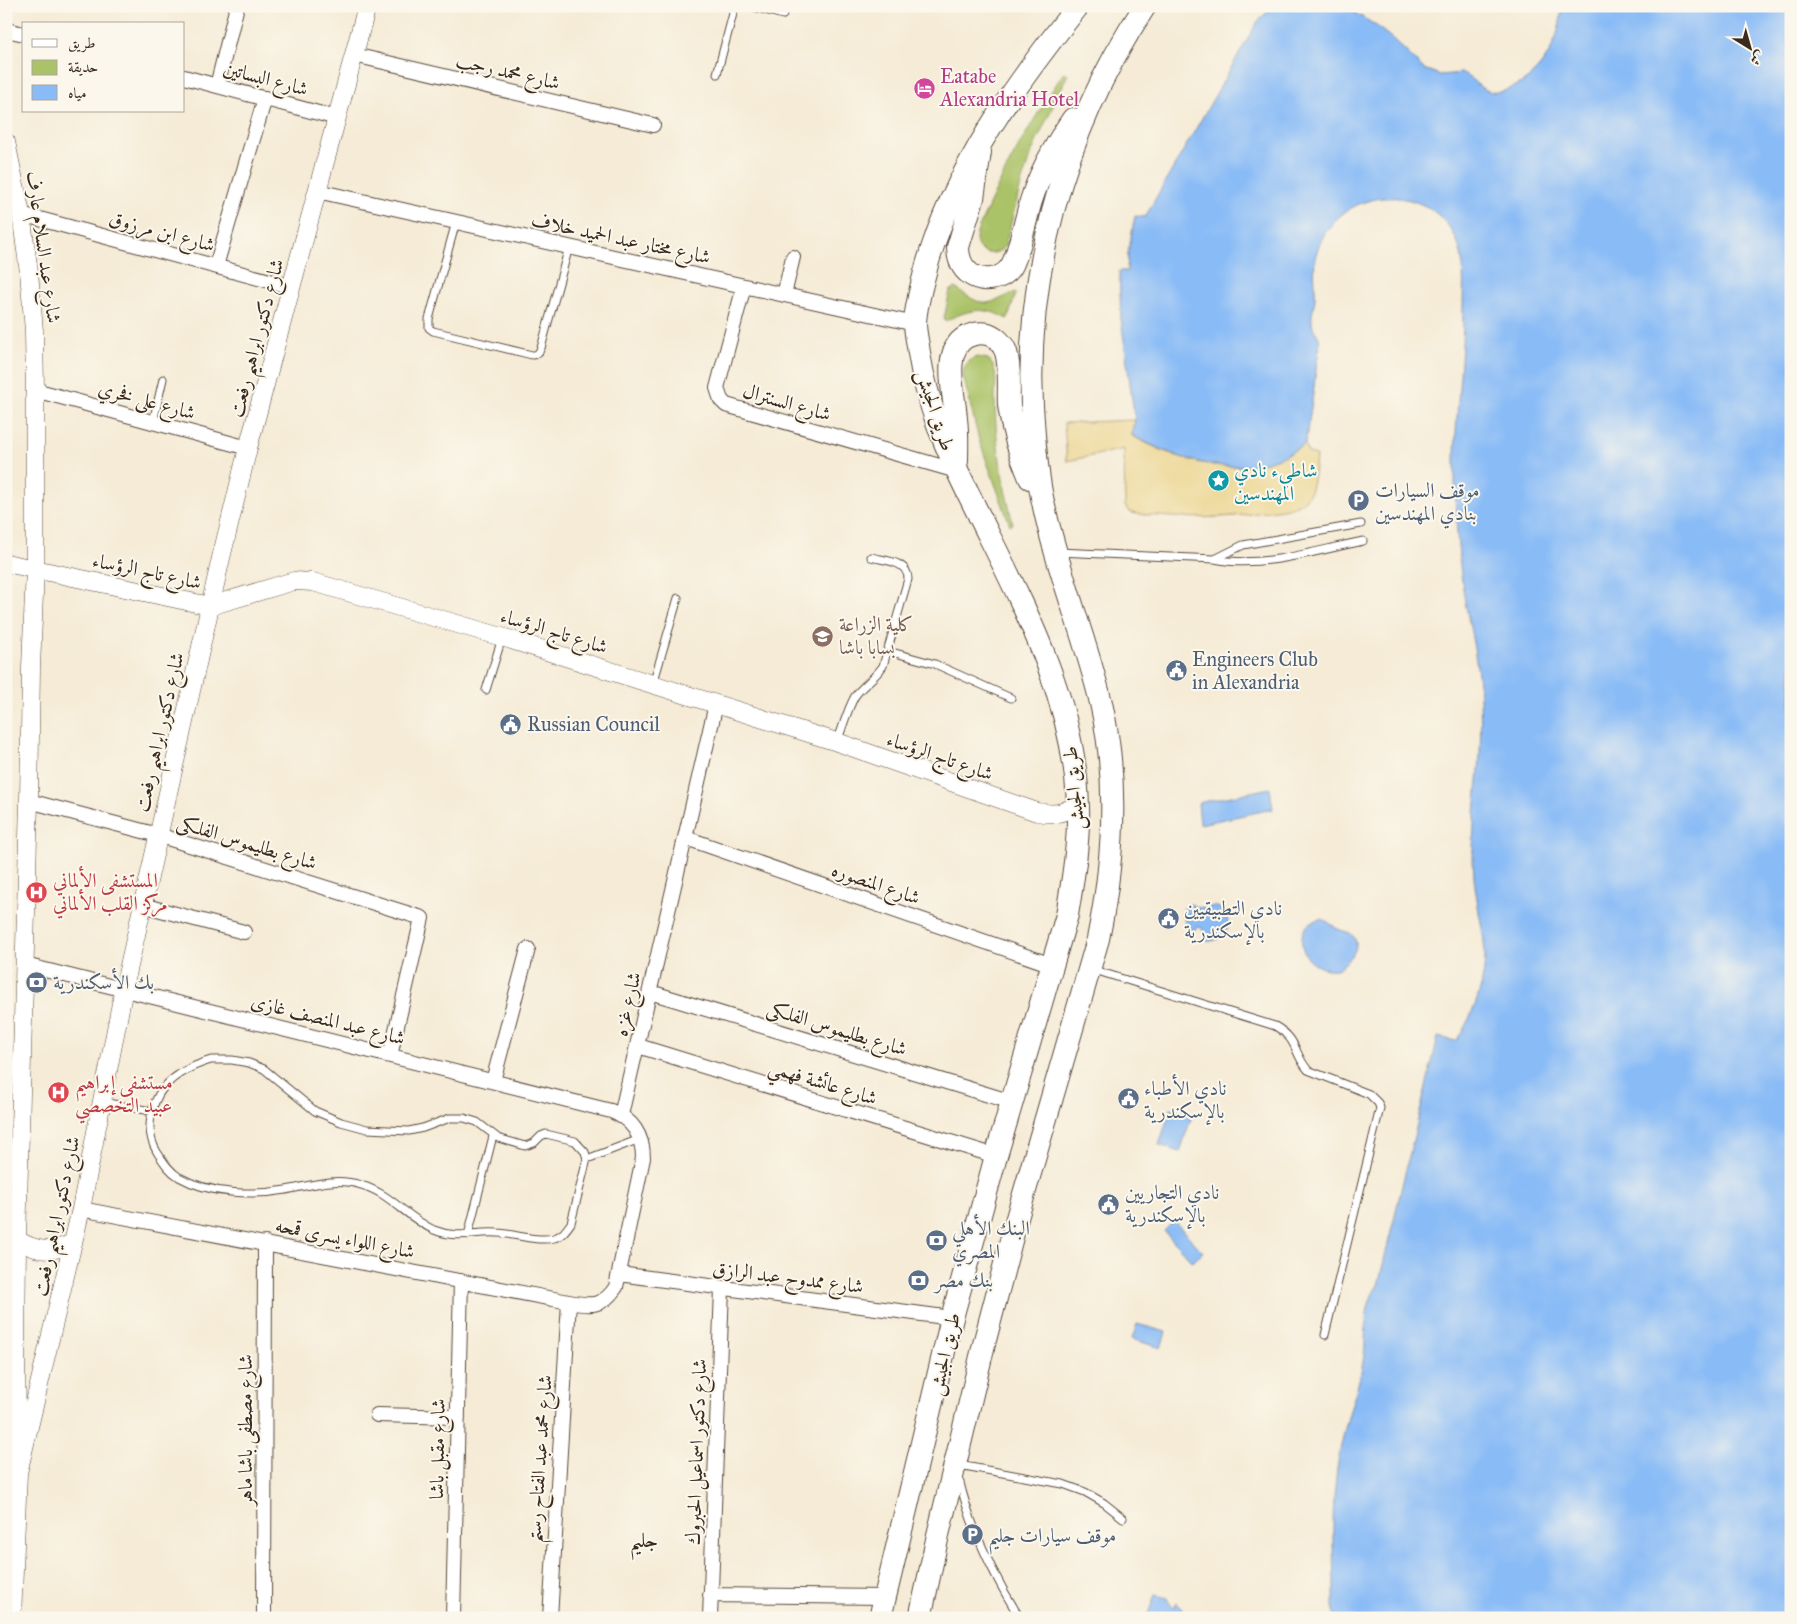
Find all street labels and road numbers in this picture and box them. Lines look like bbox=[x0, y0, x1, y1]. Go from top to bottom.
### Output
street label: شارع محمد رجب bbox=[452, 47, 562, 100]
street label: شارع البساتين bbox=[219, 55, 311, 107]
street label: شارع عبد السلام عارف bbox=[15, 169, 67, 326]
street label: شارع ابن مرزوق bbox=[105, 205, 218, 262]
street label: شارع مختار عبد الحميد خلاف bbox=[528, 207, 713, 275]
street label: شارع دكتور ابراهيم رفعت bbox=[223, 256, 296, 422]
street label: طريق الجيش bbox=[910, 366, 960, 454]
street label: شارع على فخري bbox=[94, 376, 198, 430]
street label: شارع السنترال bbox=[739, 378, 834, 432]
street label: شارع تاج الرؤساء bbox=[89, 548, 204, 600]
street label: شارع تاج الرؤساء bbox=[496, 603, 611, 664]
street label: شارع دكتور ابراهيم رفعت bbox=[129, 650, 197, 816]
street label: شارع تاج الرؤساء bbox=[882, 727, 996, 791]
street label: طريق الجيش bbox=[1057, 745, 1091, 831]
street label: شارع بطليموس الفلكى bbox=[172, 809, 320, 880]
street label: شارع المنصوره bbox=[827, 857, 923, 915]
street label: شارع غزه bbox=[608, 969, 652, 1040]
street label: شارع عبد المنصف غازى bbox=[247, 988, 408, 1056]
street label: شارع بطليموس الفلكى bbox=[762, 995, 910, 1066]
street label: شارع عائشة فهمي bbox=[764, 1054, 880, 1117]
street label: شارع دكتور ابراهيم رفعت bbox=[27, 1134, 93, 1300]
street label: شارع اللواء يسرى قمحه bbox=[272, 1213, 417, 1269]
street label: شارع ممدوح عبد الرازق bbox=[710, 1256, 865, 1304]
street label: طريق الجيش bbox=[923, 1310, 967, 1398]
street label: شارع مصطفى باشا ماهر bbox=[233, 1354, 263, 1508]
street label: شارع دكتور اسماعيل الحبروك bbox=[681, 1358, 717, 1546]
street label: شارع محمد عبد الفتاح رستم bbox=[521, 1374, 565, 1544]
street label: شارع مقبل باشا bbox=[424, 1398, 456, 1500]

